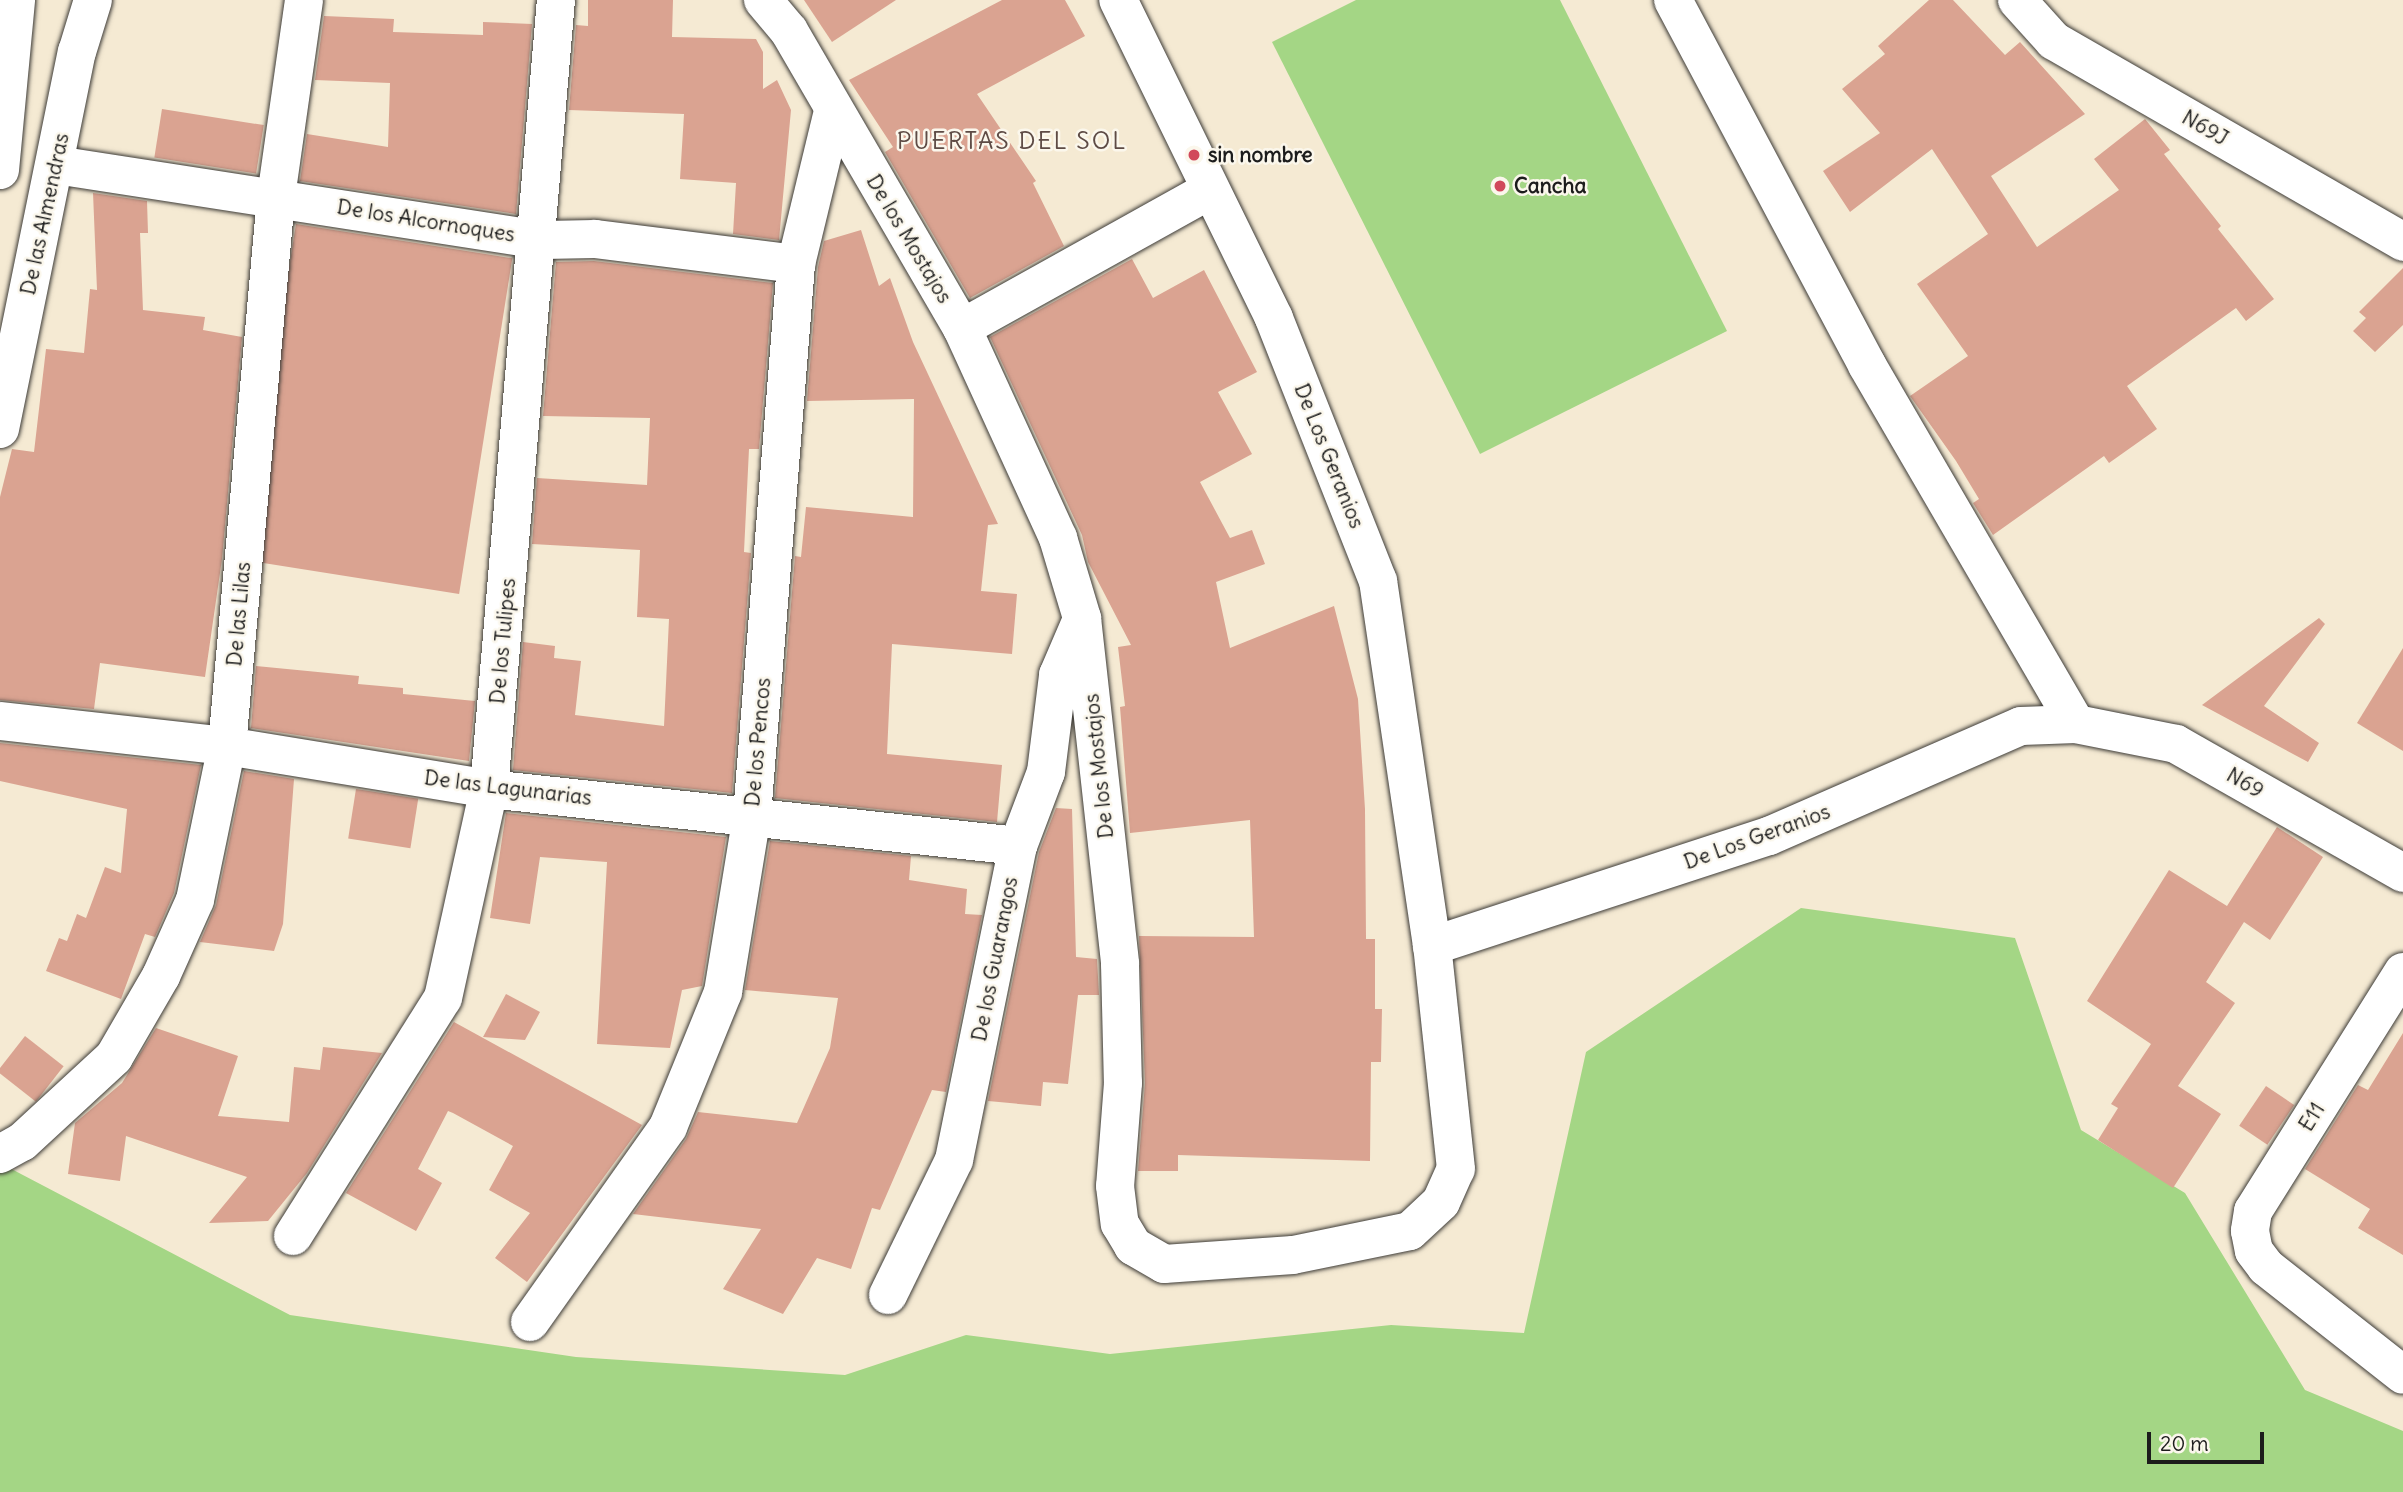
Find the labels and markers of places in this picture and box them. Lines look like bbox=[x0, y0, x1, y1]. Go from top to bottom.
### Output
place label: sin nombre bbox=[1208, 142, 1313, 168]
marker: sin nombre bbox=[1186, 147, 1202, 163]
place label: Cancha bbox=[1514, 173, 1587, 199]
marker: Cancha bbox=[1492, 178, 1508, 194]

